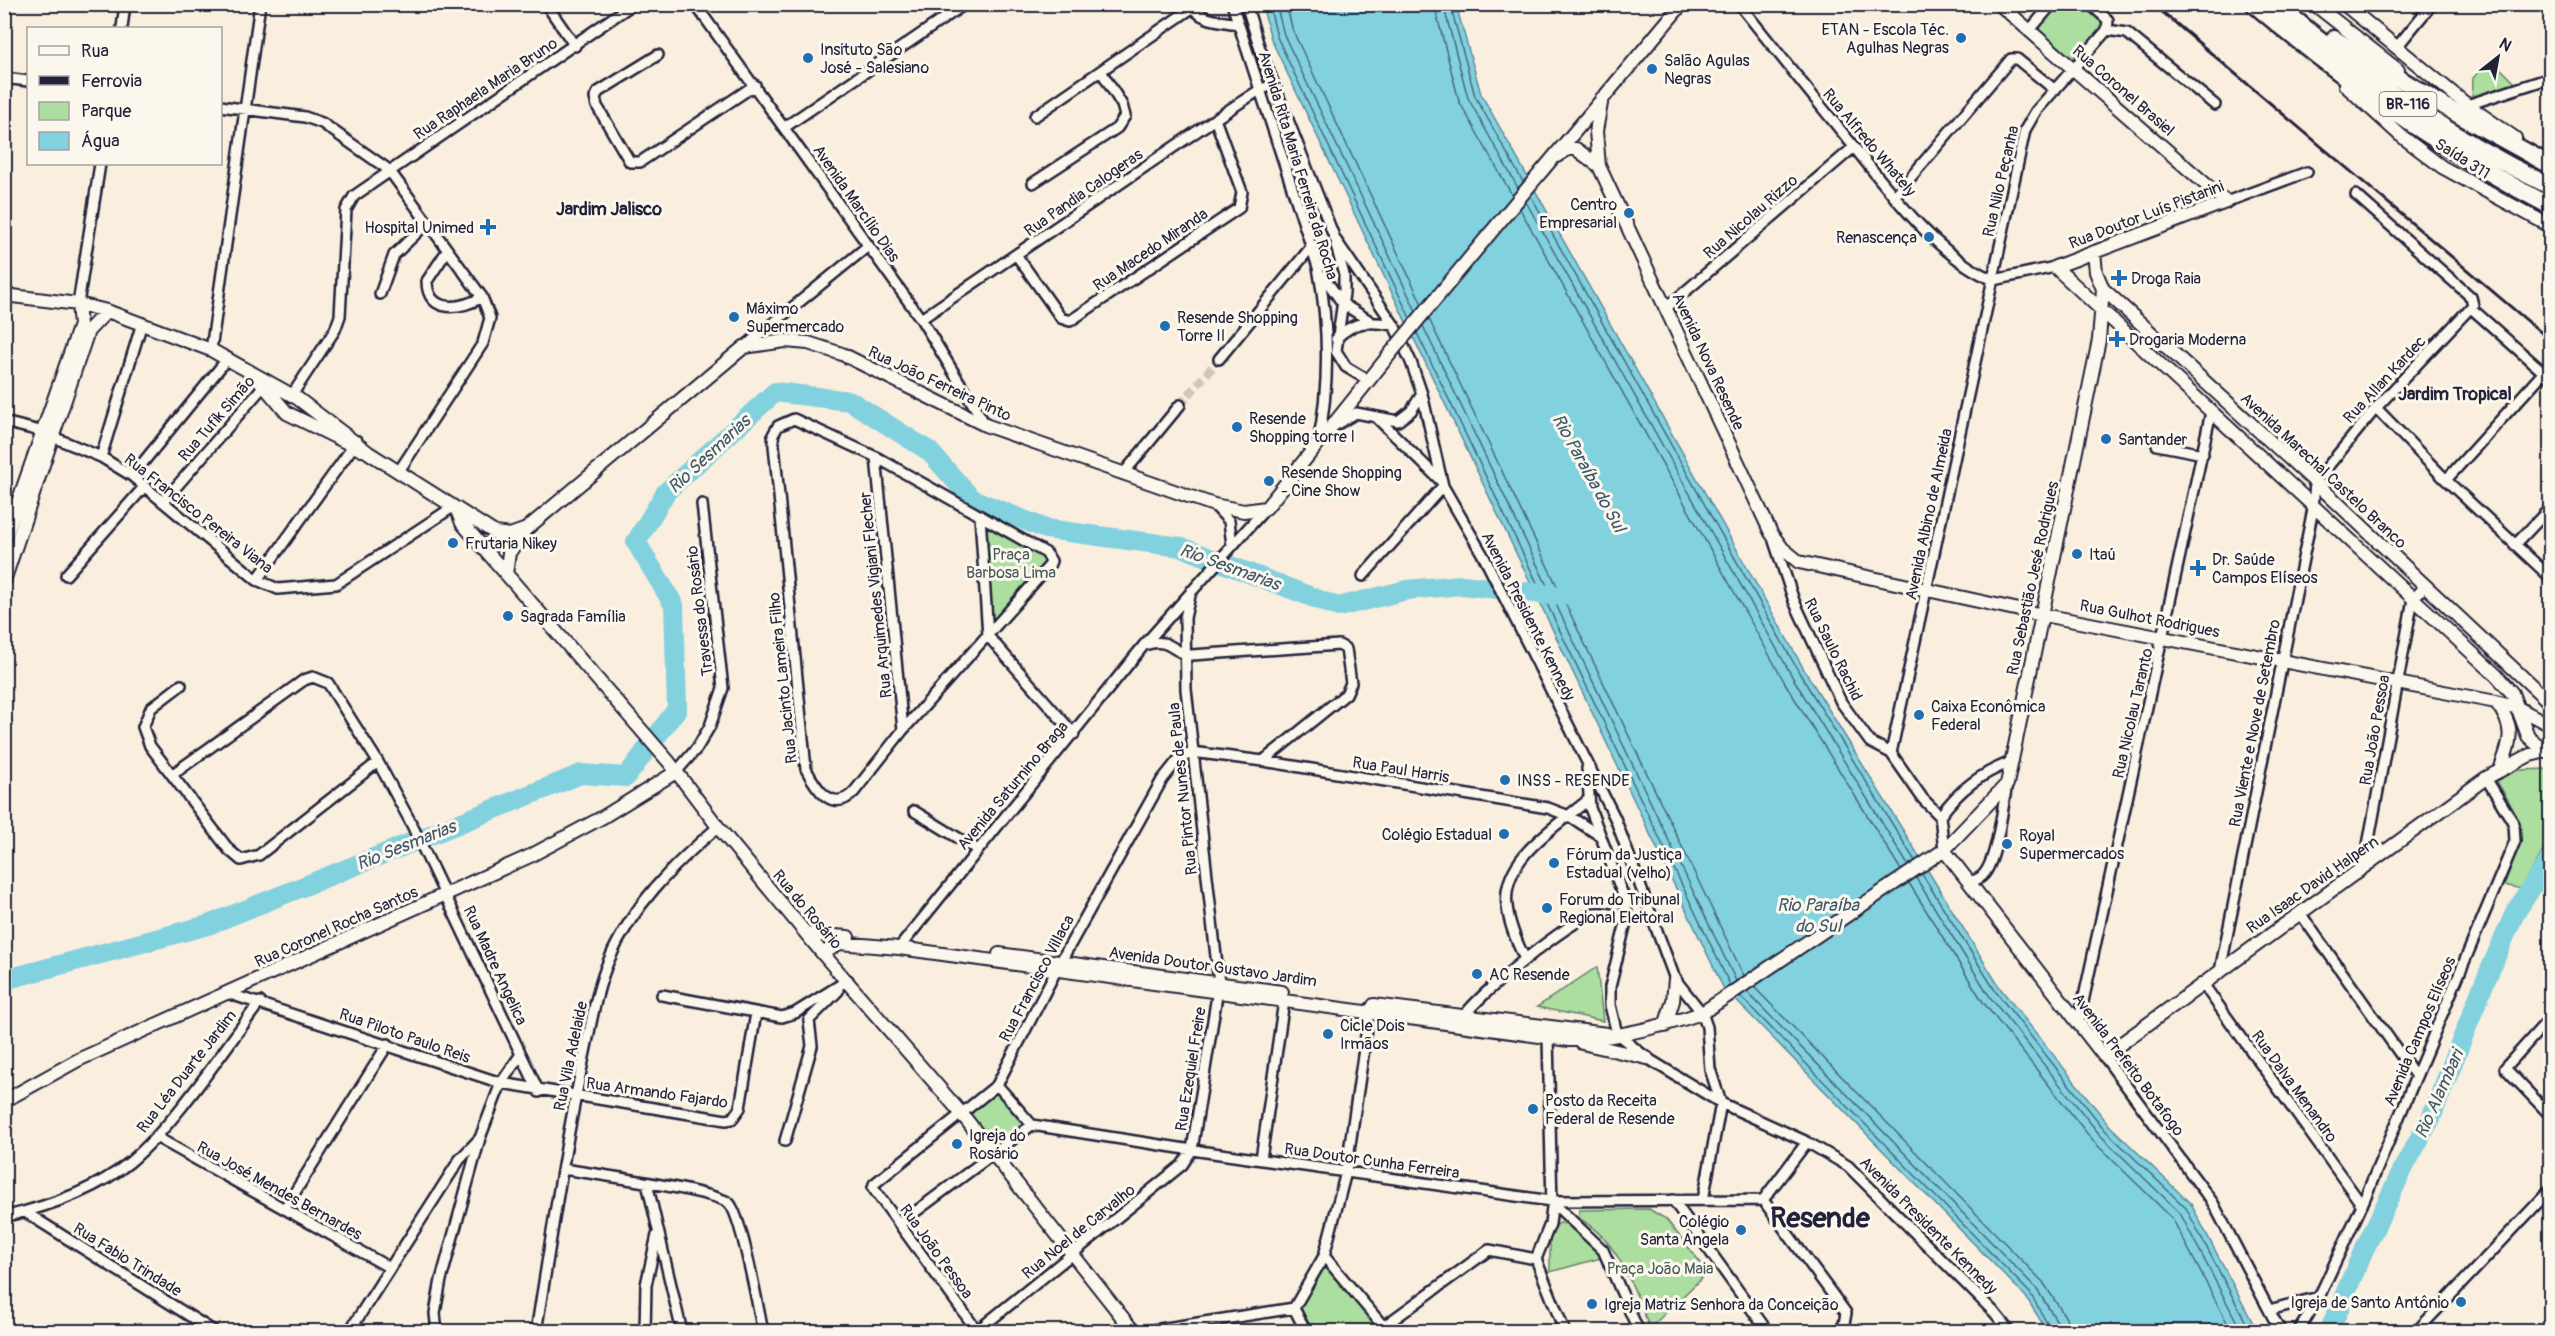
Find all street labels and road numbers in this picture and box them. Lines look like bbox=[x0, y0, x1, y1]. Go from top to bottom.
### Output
street label: Rua Raphaela Maria Bruno bbox=[410, 33, 562, 144]
street label: Rua Coronel Brasiel bbox=[2068, 41, 2178, 140]
street label: Avenida Rita Maria Ferreira da Rocha bbox=[1254, 49, 1342, 282]
street label: Rua Alfredo Whately bbox=[1818, 85, 1920, 201]
road number: BR-116 bbox=[2380, 92, 2436, 116]
street label: Rua Nilo Peçanha bbox=[1978, 124, 2024, 239]
street label: Saída 311 bbox=[2431, 134, 2494, 184]
street label: Avenida Marcílio Dias bbox=[808, 141, 904, 266]
street label: Rua Pandia Calogeras bbox=[1021, 144, 1147, 241]
street label: Rua Nicolau Rizzo bbox=[1699, 170, 1802, 263]
street label: Rua Doutor Luís Pistarini bbox=[2066, 176, 2227, 254]
street label: Rua Macedo Miranda bbox=[1089, 204, 1212, 296]
street label: Avenida Nova Resende bbox=[1668, 290, 1749, 433]
street label: Rua Allan Kardec bbox=[2339, 332, 2430, 428]
street label: Rua João Ferreira Pinto bbox=[865, 342, 1015, 426]
street label: Rua Tufik Simão bbox=[174, 371, 260, 466]
street label: Avenida Marechal Castelo Branco bbox=[2236, 389, 2411, 553]
street label: Avenida Albino de Almeida bbox=[1901, 427, 1957, 602]
street label: Rua Francisco Pereira Viana bbox=[120, 449, 277, 578]
street label: Rua Sebastião Jesé Rodrigues bbox=[2003, 479, 2063, 677]
street label: Rua Arquimedes Vigiani Flecher bbox=[855, 491, 897, 699]
street label: Avenida Presidente Kennedy bbox=[1477, 529, 1579, 704]
street label: Travessa do Rosário bbox=[682, 544, 718, 677]
street label: Rua Jacinto Lameira Filho bbox=[764, 591, 802, 764]
street label: Rua Saulo Rachid bbox=[1800, 595, 1867, 704]
street label: Rua Gulhot Rodrigues bbox=[2078, 596, 2221, 642]
street label: Rua Viente e Nove de Setembro bbox=[2225, 617, 2285, 829]
street label: Rua Nicolau Taranto bbox=[2108, 646, 2158, 780]
street label: Rua João Pessoa bbox=[2355, 673, 2395, 787]
street label: Rua Pintor Nunes de Paula bbox=[1164, 702, 1202, 876]
street label: Avenida Saturnino Braga bbox=[953, 717, 1073, 854]
street label: Rua Paul Harris bbox=[1351, 752, 1451, 788]
street label: Rua Isaac David Halpern bbox=[2243, 832, 2383, 938]
street label: Rua do Rosário bbox=[768, 866, 846, 954]
street label: Rua Coronel Rocha Santos bbox=[252, 882, 421, 972]
street label: Rua Madre Angelica bbox=[459, 903, 531, 1028]
street label: Rua Francisco Villaca bbox=[995, 912, 1079, 1045]
street label: Avenida Doutor Gustavo Jardim bbox=[1108, 942, 1318, 991]
street label: Avenida Campos Elíseos bbox=[2379, 954, 2460, 1109]
street label: Avenida Prefeito Botafogo bbox=[2068, 989, 2189, 1140]
street label: Rua Vila Adelaide bbox=[550, 999, 592, 1113]
street label: Rua Piloto Paulo Reis bbox=[337, 1004, 473, 1068]
street label: Rua Léa Duarte Jardim bbox=[133, 1006, 241, 1137]
street label: Rua Ezequiel Freire bbox=[1171, 1006, 1211, 1133]
street label: Rua Dalva Menandro bbox=[2247, 1027, 2342, 1147]
street label: Rua Armando Fajardo bbox=[585, 1073, 729, 1113]
street label: Rua José Mendes Bernardes bbox=[193, 1137, 366, 1245]
street label: Rua Doutor Cunha Ferreira bbox=[1283, 1139, 1461, 1183]
street label: Avenida Presidente Kennedy bbox=[1855, 1153, 2002, 1299]
street label: Rua Noel de Carvalho bbox=[1018, 1180, 1140, 1284]
street label: Rua João Pessoa bbox=[895, 1200, 977, 1303]
street label: Rua Fabio Trindade bbox=[70, 1218, 185, 1301]

